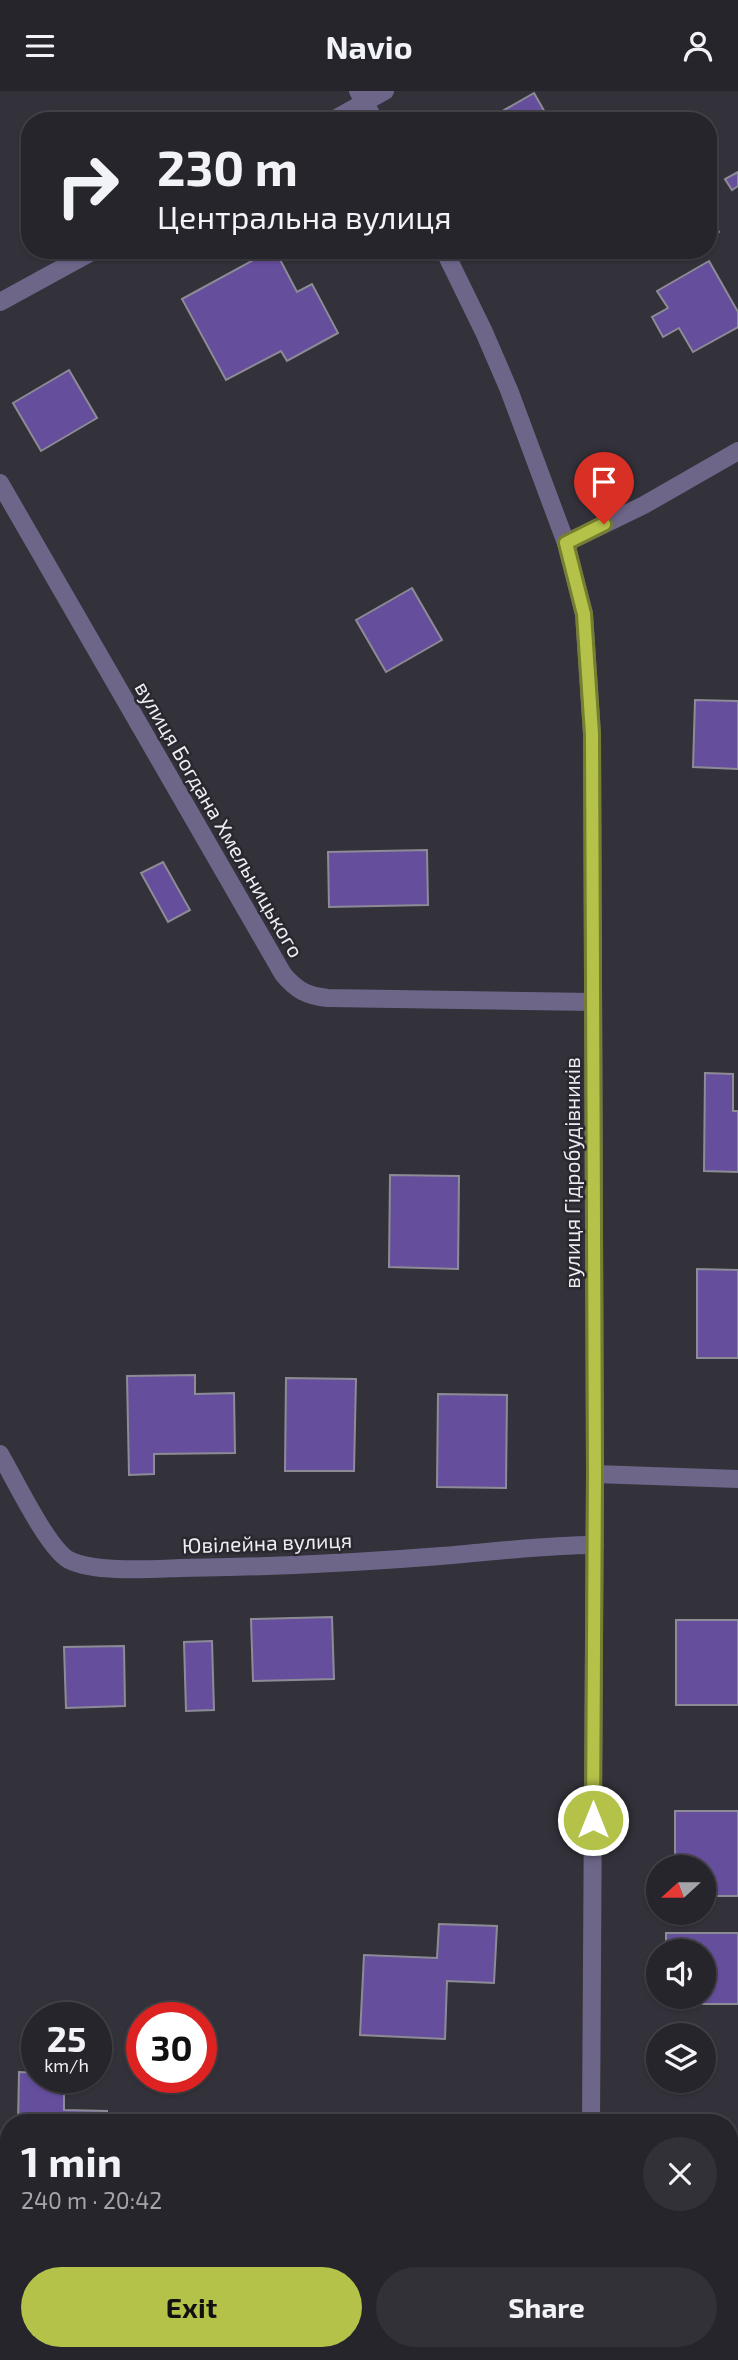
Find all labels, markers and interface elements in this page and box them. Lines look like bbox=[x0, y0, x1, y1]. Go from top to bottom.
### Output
icon: menu bbox=[21, 27, 59, 65]
text: Navio bbox=[325, 27, 413, 65]
icon: person bbox=[679, 27, 717, 65]
text: 230 m bbox=[157, 137, 298, 196]
icon: right bbox=[42, 140, 133, 231]
text: Центральна вулиця bbox=[157, 197, 452, 235]
pin bbox=[574, 452, 634, 524]
icon: arrive bbox=[585, 463, 623, 501]
street label: вулиця Богдана Хмельницького bbox=[130, 676, 310, 962]
street label: вулиця Гідробудівників bbox=[559, 1057, 585, 1289]
street label: Ювілейна вулиця bbox=[181, 1527, 353, 1558]
position arrow bbox=[556, 1783, 630, 1857]
north arrow bbox=[646, 1855, 716, 1925]
map controls bbox=[646, 1855, 716, 2093]
button: sound bbox=[646, 1939, 716, 2009]
speed limit sign: 30 bbox=[126, 2002, 217, 2093]
text: 25 bbox=[47, 2017, 86, 2059]
button: layers bbox=[646, 2023, 716, 2093]
text: km/h bbox=[44, 2054, 89, 2076]
text: 1 min bbox=[21, 2135, 122, 2185]
button: close bbox=[643, 2137, 717, 2211]
text: 240 m · 20:42 bbox=[21, 2186, 162, 2214]
button: Exit bbox=[21, 2267, 362, 2347]
button: Share bbox=[376, 2267, 717, 2347]

